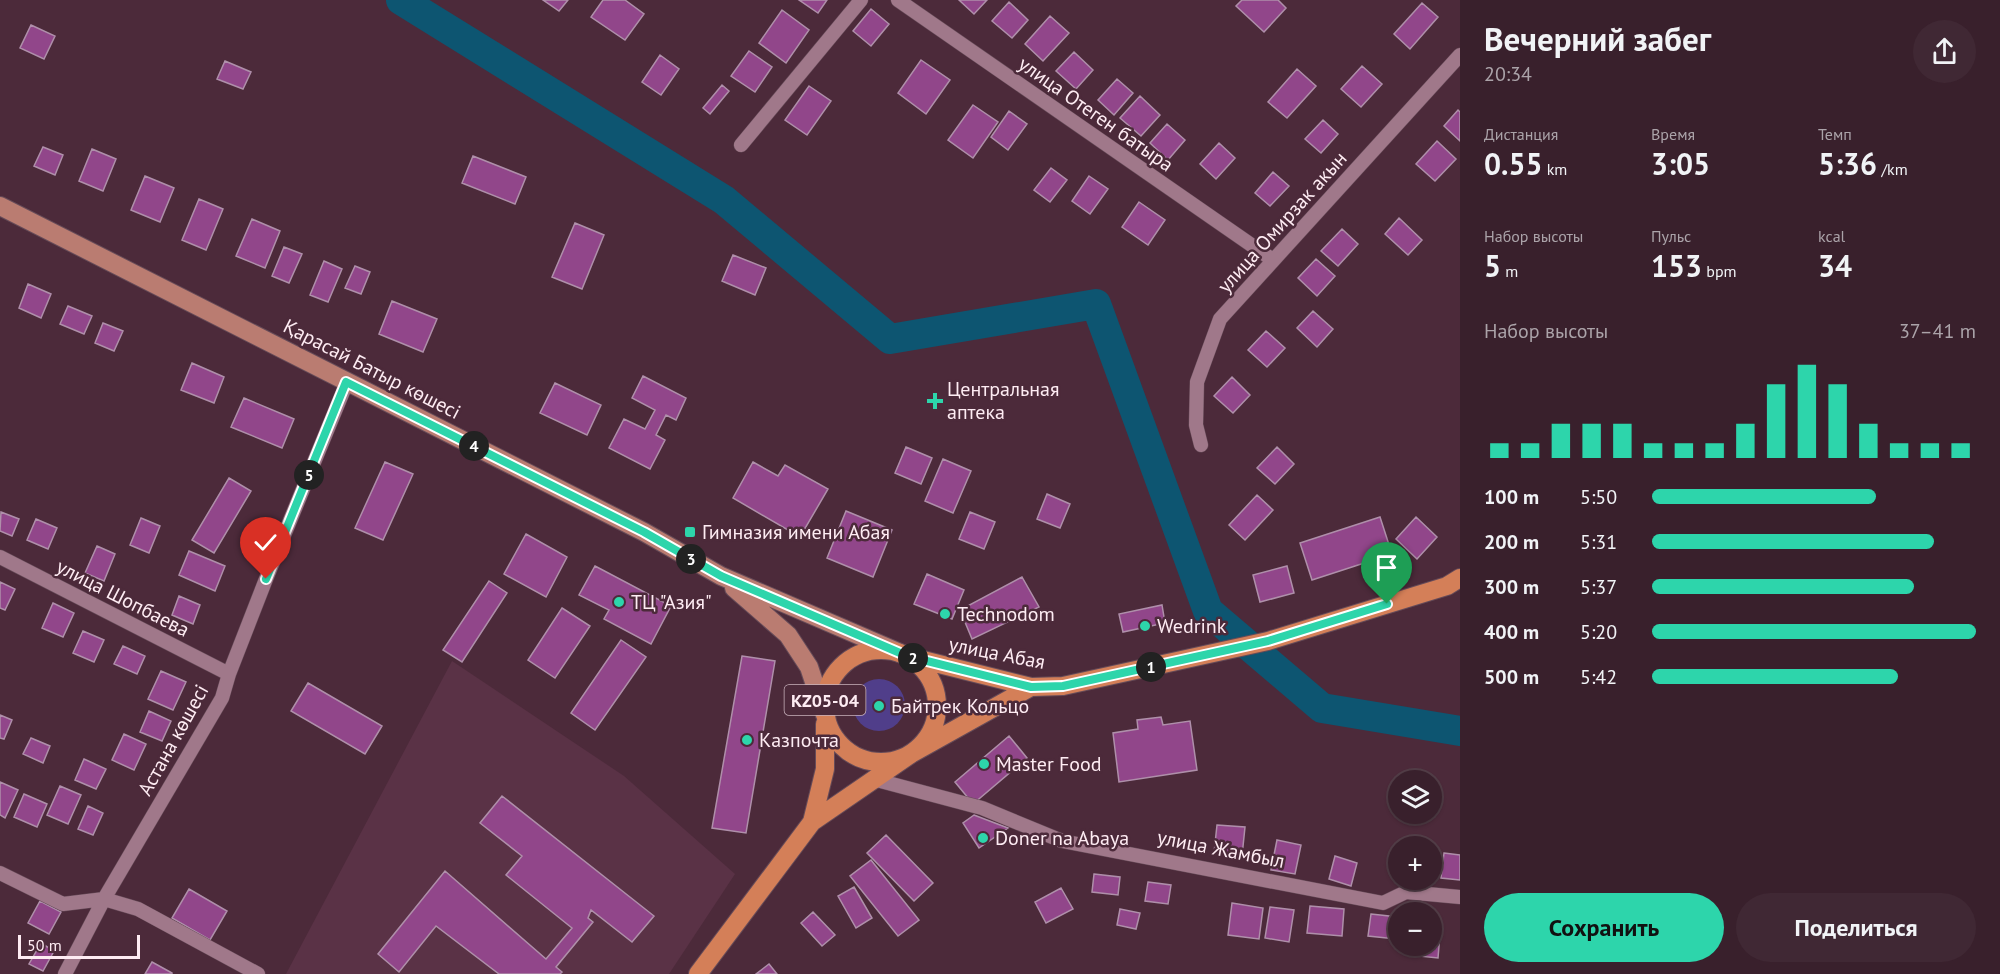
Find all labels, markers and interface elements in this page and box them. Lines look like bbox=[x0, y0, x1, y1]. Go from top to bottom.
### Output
text: Вечерний забег bbox=[1484, 17, 1711, 60]
button: share bbox=[1913, 20, 1976, 83]
street label: улица Отеген батыра bbox=[1013, 51, 1179, 177]
text: 20:34 bbox=[1484, 61, 1532, 87]
text: Дистанция bbox=[1484, 124, 1558, 144]
text: Время bbox=[1651, 124, 1695, 144]
text: Темп bbox=[1818, 124, 1852, 144]
text: 0.55 bbox=[1484, 144, 1542, 183]
text: 3:05 bbox=[1651, 144, 1710, 183]
text: 5:36 bbox=[1818, 144, 1877, 183]
street label: улица Омирзак акын bbox=[1212, 146, 1352, 298]
text: km bbox=[1542, 159, 1567, 179]
text: /km bbox=[1877, 159, 1908, 179]
text: Набор высоты bbox=[1484, 226, 1583, 246]
text: Пульс bbox=[1651, 226, 1691, 246]
text: kcal bbox=[1818, 226, 1845, 246]
text: 5 bbox=[1484, 246, 1501, 285]
text: 153 bbox=[1651, 246, 1702, 285]
text: 34 bbox=[1818, 246, 1852, 285]
text: m bbox=[1501, 261, 1518, 281]
text: bpm bbox=[1702, 261, 1737, 281]
street label: Қарасай Батыр көшесі bbox=[279, 313, 465, 425]
text: Набор высоты bbox=[1484, 318, 1608, 344]
text: 37–41 m bbox=[1899, 318, 1976, 344]
place label: Центральная аптека bbox=[947, 376, 1060, 425]
marker: Центральная аптека bbox=[928, 394, 942, 408]
pin: 4 bbox=[459, 431, 489, 461]
text: 4 bbox=[469, 436, 479, 456]
pin: 5 bbox=[294, 460, 324, 490]
text: 5 bbox=[304, 465, 314, 485]
text: 100 m bbox=[1484, 484, 1539, 510]
text: 5:50 bbox=[1580, 484, 1617, 510]
pin bbox=[240, 517, 291, 579]
place label: Гимназия имени Абая bbox=[702, 519, 890, 545]
marker: Гимназия имени Абая bbox=[683, 525, 697, 539]
icon: check bbox=[249, 526, 282, 559]
text: 200 m bbox=[1484, 529, 1539, 555]
text: 5:31 bbox=[1580, 529, 1617, 555]
pin bbox=[1361, 542, 1412, 604]
pin: 3 bbox=[676, 544, 706, 574]
text: 3 bbox=[686, 549, 696, 569]
icon: arrive bbox=[1370, 551, 1403, 584]
street label: улица Шопбаева bbox=[52, 553, 194, 643]
text: 300 m bbox=[1484, 574, 1539, 600]
text: 5:37 bbox=[1580, 574, 1617, 600]
place label: ТЦ "Азия" bbox=[631, 589, 712, 615]
marker: ТЦ "Азия" bbox=[612, 595, 626, 609]
place label: Technodom bbox=[957, 601, 1055, 627]
marker: Technodom bbox=[938, 607, 952, 621]
place label: Wedrink bbox=[1157, 613, 1227, 639]
marker: Wedrink bbox=[1138, 619, 1152, 633]
text: 400 m bbox=[1484, 619, 1539, 645]
text: 5:20 bbox=[1580, 619, 1617, 645]
street label: улица Абая bbox=[947, 631, 1047, 675]
pin: 2 bbox=[898, 643, 928, 673]
text: 2 bbox=[908, 648, 918, 668]
pin: 1 bbox=[1136, 652, 1166, 682]
text: 1 bbox=[1146, 657, 1156, 677]
text: 500 m bbox=[1484, 664, 1539, 690]
text: 5:42 bbox=[1580, 664, 1617, 690]
street label: Астана көшесі bbox=[132, 680, 214, 800]
road number: KZ05-04 bbox=[784, 685, 866, 715]
place label: Байтрек Кольцо bbox=[891, 693, 1029, 719]
marker: Байтрек Кольцо bbox=[872, 699, 886, 713]
place label: Казпочта bbox=[759, 727, 839, 753]
marker: Казпочта bbox=[740, 733, 754, 747]
place label: Master Food bbox=[996, 751, 1102, 777]
marker: Master Food bbox=[977, 757, 991, 771]
map controls bbox=[1388, 770, 1442, 956]
button: layers bbox=[1388, 770, 1442, 824]
street label: улица Жамбыл bbox=[1155, 824, 1287, 874]
place label: Doner na Abaya bbox=[995, 825, 1129, 851]
marker: Doner na Abaya bbox=[976, 831, 990, 845]
button: + bbox=[1388, 836, 1442, 890]
button: Сохранить bbox=[1484, 893, 1724, 962]
button: Поделиться bbox=[1736, 893, 1976, 962]
button: − bbox=[1388, 902, 1442, 956]
scale bar bbox=[18, 932, 140, 960]
text: 50 m bbox=[27, 935, 62, 955]

